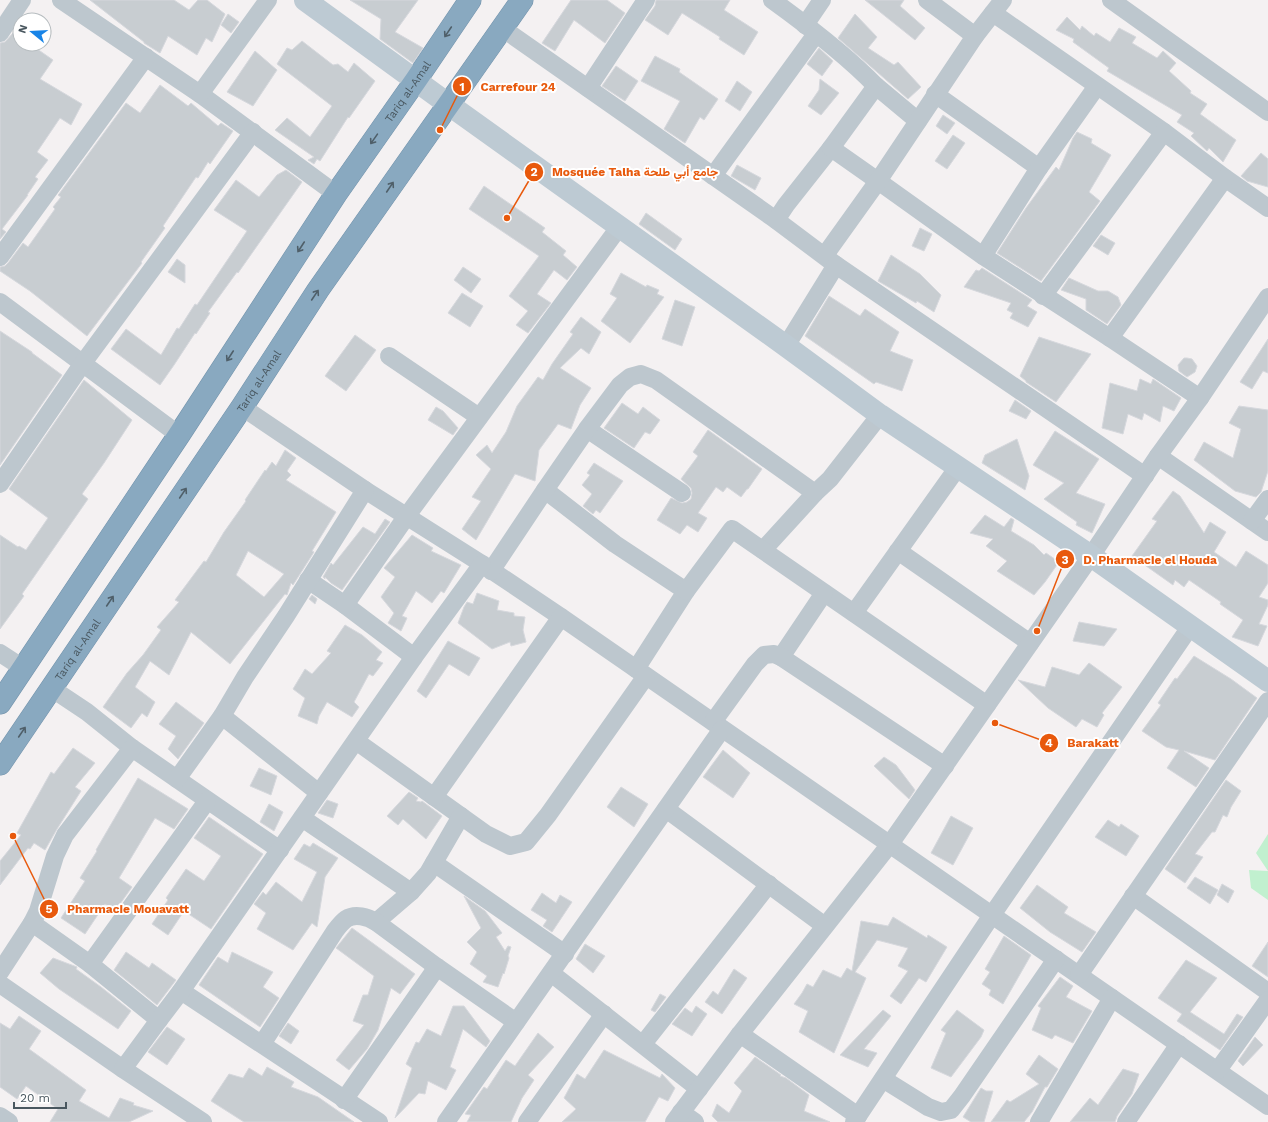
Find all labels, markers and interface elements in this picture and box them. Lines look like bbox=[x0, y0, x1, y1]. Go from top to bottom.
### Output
north arrow bbox=[12, 12, 52, 52]
text: N bbox=[16, 23, 30, 35]
one-way arrow bbox=[444, 27, 452, 38]
street label: Tariq al-Amal bbox=[382, 58, 434, 125]
callout: Carrefour 24 bbox=[452, 74, 564, 98]
text: 1 bbox=[459, 80, 465, 94]
text: Carrefour 24 bbox=[481, 80, 556, 94]
one-way arrow bbox=[370, 133, 378, 144]
callout: Mosquée Talha جامع أبي طلحة bbox=[524, 160, 726, 184]
text: 2 bbox=[530, 165, 538, 179]
text: Mosquée Talha جامع أبي طلحة bbox=[552, 165, 718, 182]
one-way arrow bbox=[386, 182, 394, 193]
one-way arrow bbox=[297, 241, 305, 252]
one-way arrow bbox=[311, 290, 319, 301]
street label: Tariq al-Amal bbox=[234, 347, 284, 415]
one-way arrow bbox=[226, 350, 234, 362]
one-way arrow bbox=[179, 488, 187, 499]
callout: D. Pharmacie el Houda bbox=[1055, 547, 1225, 571]
text: 3 bbox=[1061, 553, 1069, 567]
text: D. Pharmacie el Houda bbox=[1083, 553, 1217, 567]
one-way arrow bbox=[106, 596, 114, 607]
street label: Tariq al-Amal bbox=[52, 616, 103, 683]
one-way arrow bbox=[18, 727, 26, 738]
callout: Barakatt bbox=[1039, 731, 1127, 755]
text: 4 bbox=[1045, 736, 1053, 750]
text: Barakatt bbox=[1067, 736, 1119, 750]
callout: Pharmacie Mouavatt bbox=[39, 897, 197, 921]
text: 5 bbox=[46, 902, 53, 916]
text: Pharmacie Mouavatt bbox=[67, 902, 190, 916]
scale bar bbox=[14, 1084, 66, 1110]
text: 20 m bbox=[20, 1091, 50, 1105]

